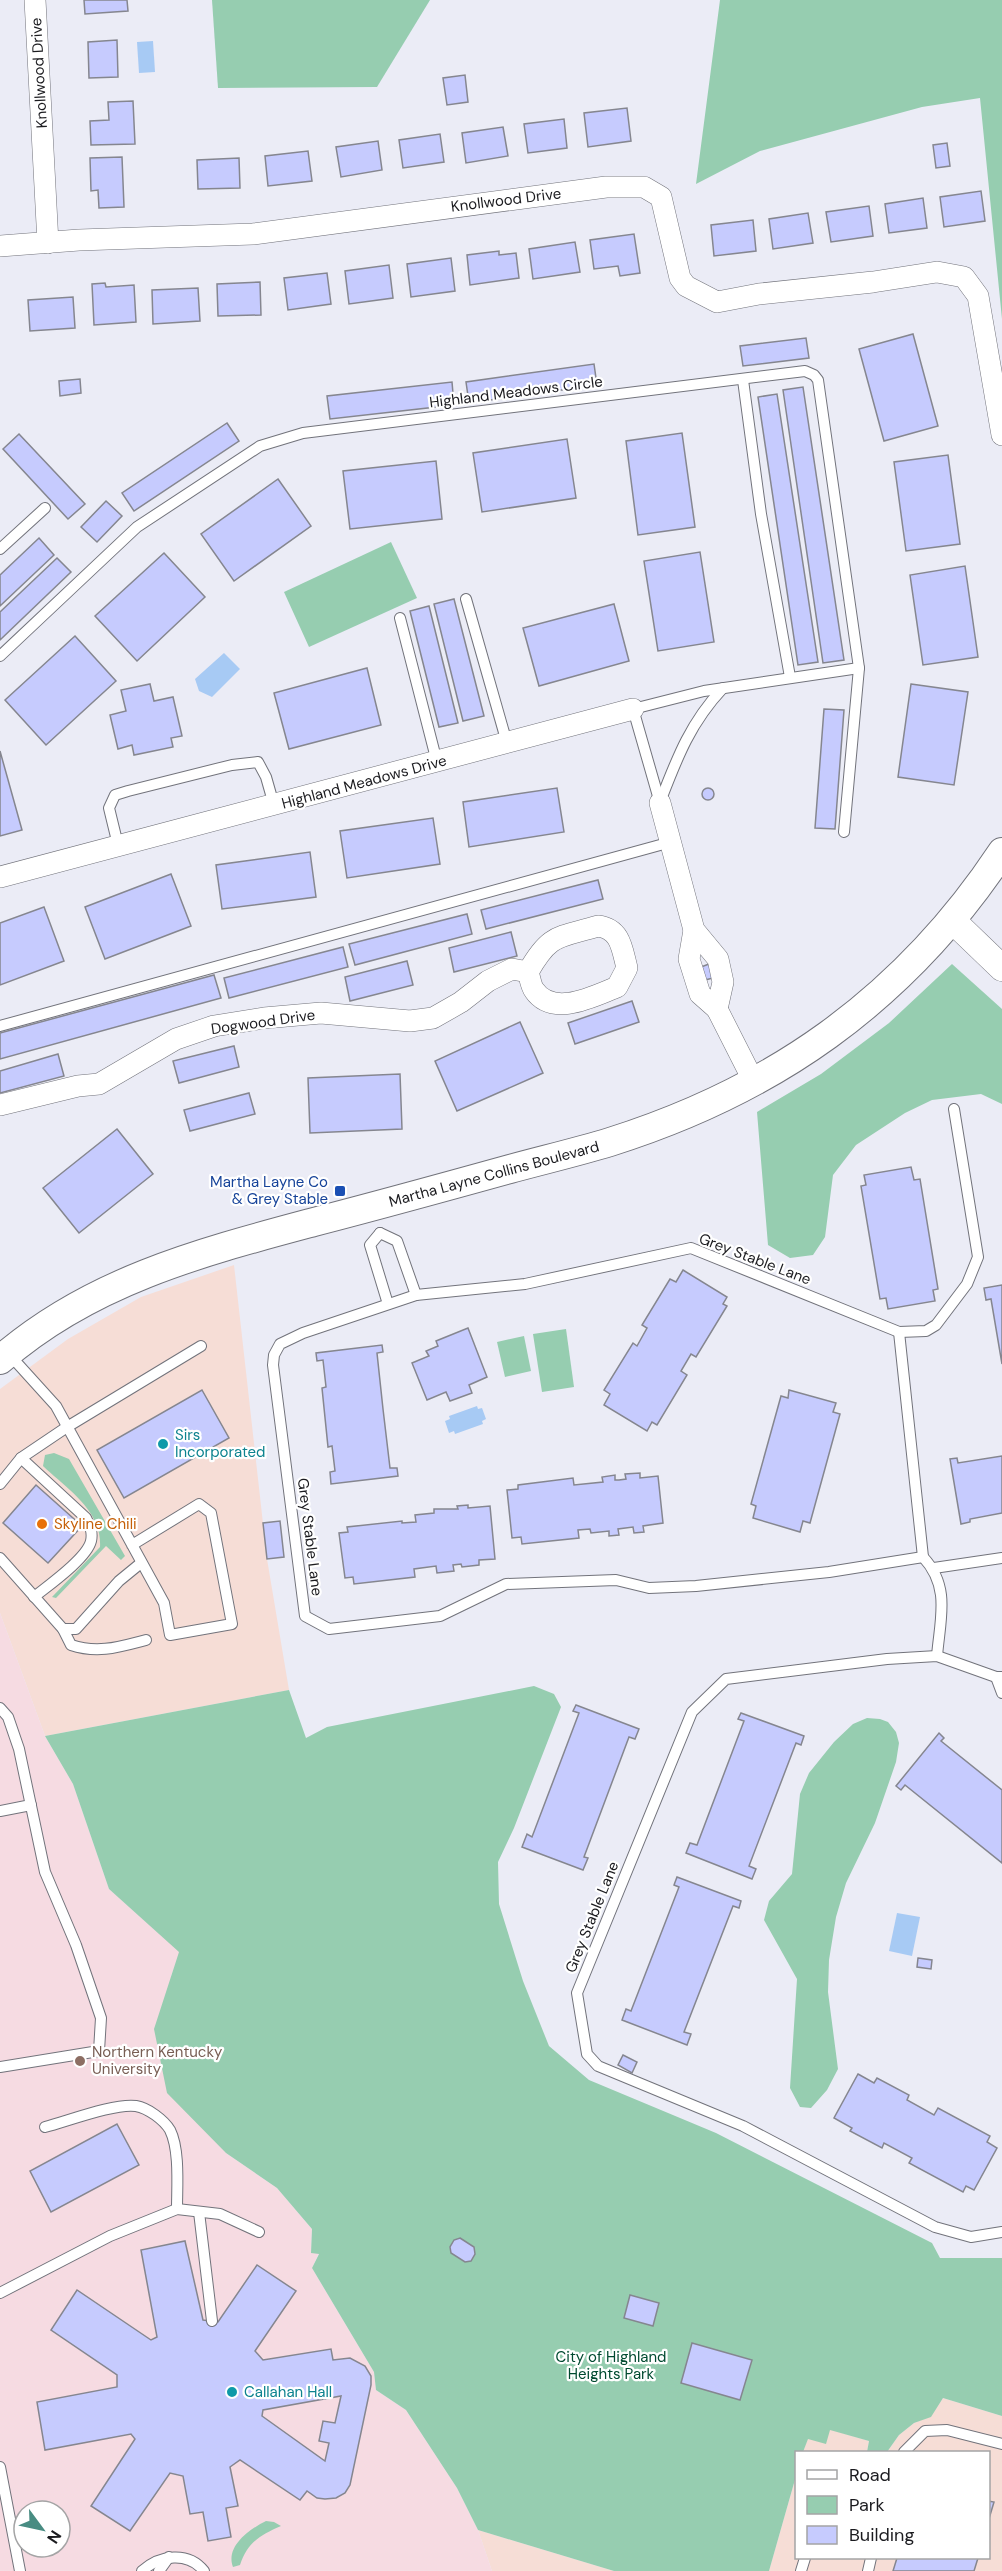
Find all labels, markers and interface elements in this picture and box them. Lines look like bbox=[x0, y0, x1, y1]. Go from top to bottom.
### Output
street label: Knollwood Drive bbox=[26, 17, 52, 129]
street label: Knollwood Drive bbox=[450, 183, 562, 217]
street label: Highland Meadows Circle bbox=[428, 371, 604, 413]
street label: Highland Meadows Drive bbox=[279, 750, 449, 814]
street label: Dogwood Drive bbox=[210, 1005, 316, 1039]
street label: Martha Layne Collins Boulevard bbox=[387, 1136, 601, 1212]
place label: Martha Layne Co & Grey Stable bbox=[210, 1172, 328, 1209]
marker: Martha Layne Co & Grey Stable bbox=[333, 1184, 347, 1198]
street label: Grey Stable Lane bbox=[696, 1228, 814, 1290]
place label: Sirs Incorporated bbox=[175, 1425, 266, 1462]
marker: Sirs Incorporated bbox=[156, 1437, 170, 1451]
street label: Grey Stable Lane bbox=[293, 1477, 327, 1597]
place label: Skyline Chili bbox=[54, 1514, 137, 1534]
marker: Skyline Chili bbox=[35, 1517, 49, 1531]
street label: Grey Stable Lane bbox=[561, 1858, 623, 1976]
place label: Northern Kentucky University bbox=[92, 2042, 223, 2079]
marker: Northern Kentucky University bbox=[73, 2054, 87, 2068]
park label: City of Highland Heights Park bbox=[556, 2347, 666, 2384]
place label: Callahan Hall bbox=[244, 2382, 332, 2402]
marker: Callahan Hall bbox=[225, 2385, 239, 2399]
legend bbox=[795, 2451, 990, 2559]
text: Road bbox=[849, 2463, 891, 2487]
text: Park bbox=[849, 2493, 885, 2517]
north arrow bbox=[12, 2499, 72, 2559]
text: Building bbox=[849, 2523, 914, 2547]
text: N bbox=[42, 2526, 66, 2548]

